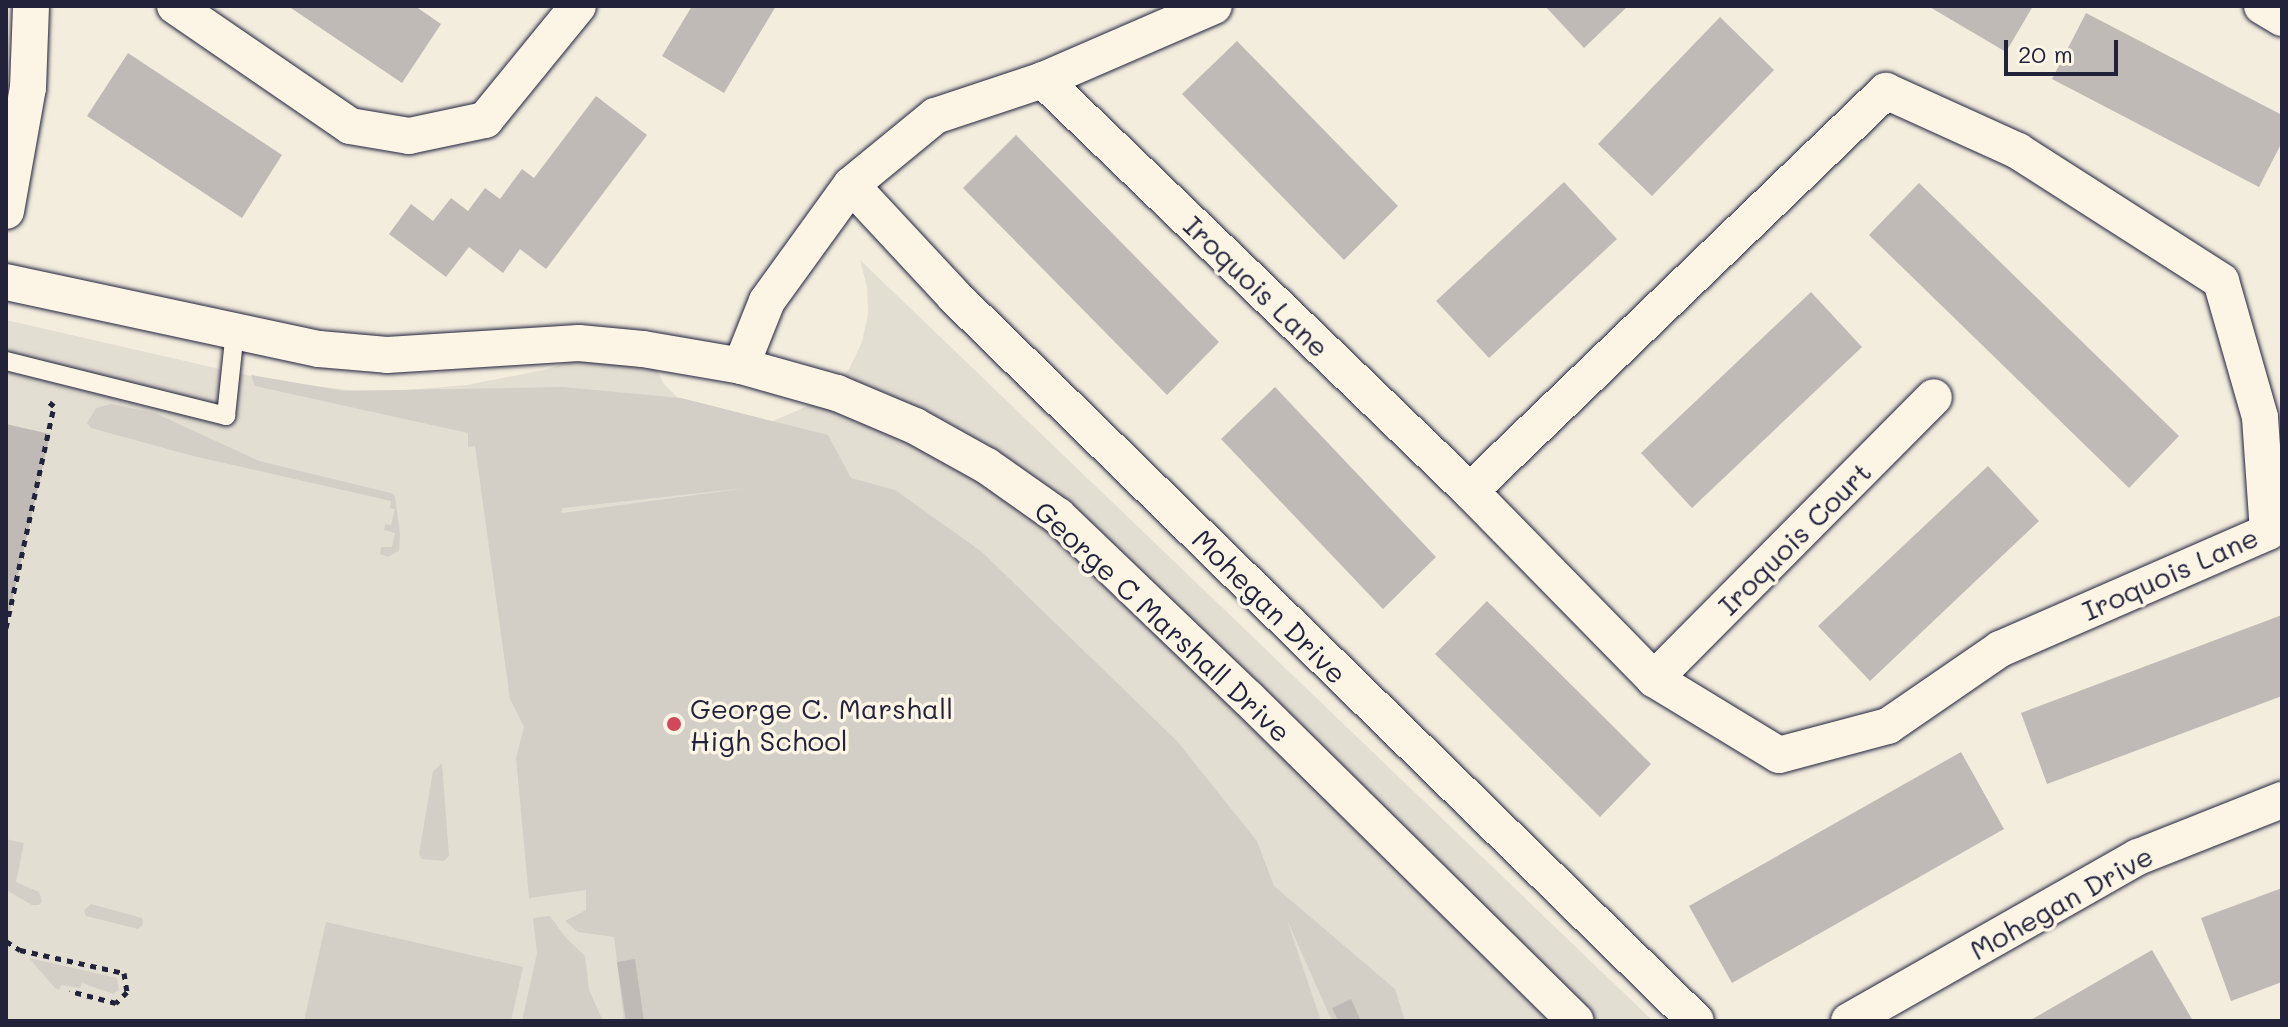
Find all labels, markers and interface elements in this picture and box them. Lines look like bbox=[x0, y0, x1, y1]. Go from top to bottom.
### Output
scale bar bbox=[2008, 24, 2122, 74]
text: 20 m bbox=[2018, 38, 2073, 69]
street label: Iroquois Lane bbox=[1177, 208, 1337, 364]
street label: Iroquois Court bbox=[1711, 455, 1877, 621]
street label: George C Marshall Drive bbox=[1028, 493, 1298, 749]
street label: Iroquois Lane bbox=[2077, 519, 2263, 627]
street label: Mohegan Drive bbox=[1186, 522, 1354, 690]
place label: George C. Marshall High School bbox=[690, 691, 953, 757]
marker: George C. Marshall High School bbox=[665, 715, 683, 733]
street label: Mohegan Drive bbox=[1964, 838, 2158, 966]

